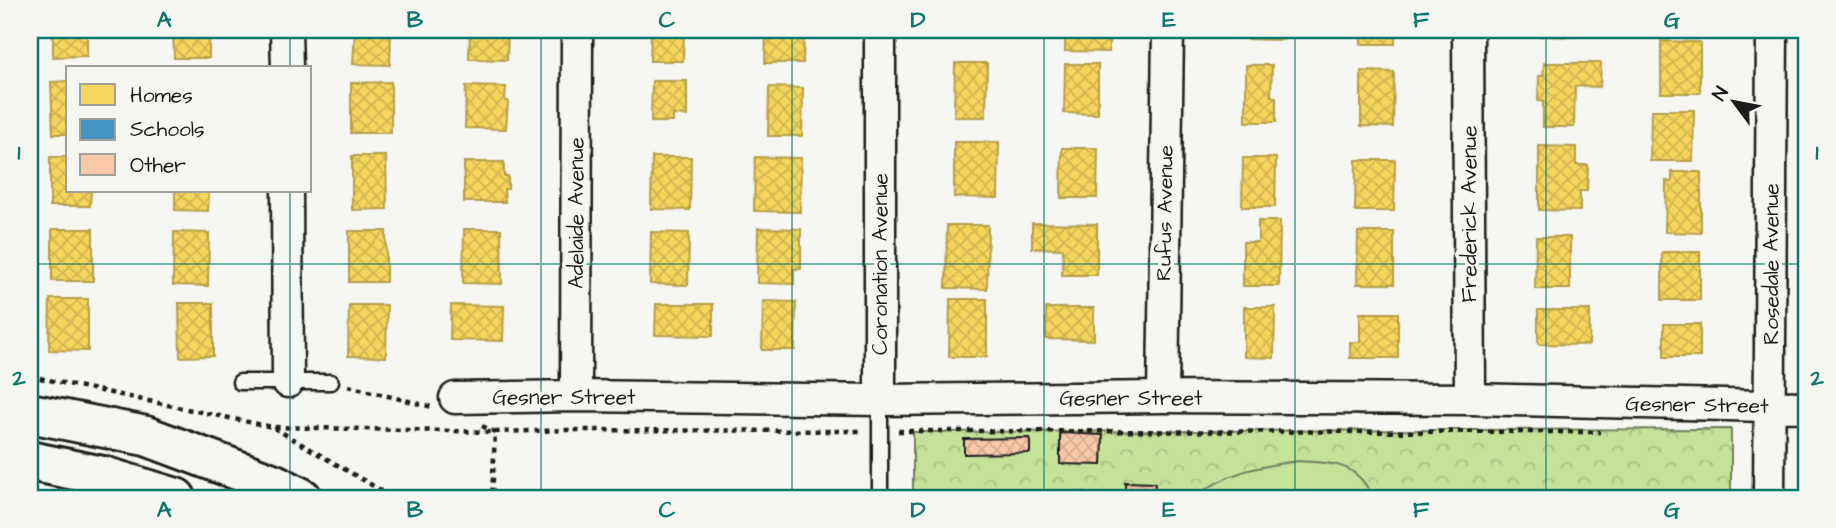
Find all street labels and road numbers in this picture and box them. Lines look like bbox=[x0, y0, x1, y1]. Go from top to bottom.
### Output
street label: Frederick Avenue bbox=[1455, 125, 1484, 303]
street label: Adelaide Avenue bbox=[562, 137, 591, 289]
street label: Rufus Avenue bbox=[1149, 145, 1181, 281]
street label: Coronation Avenue bbox=[866, 173, 895, 355]
street label: Rosedale Avenue bbox=[1757, 183, 1786, 345]
street label: Gesner Street bbox=[492, 383, 636, 412]
street label: Gesner Street bbox=[1059, 384, 1203, 413]
street label: Gesner Street bbox=[1625, 389, 1769, 421]

